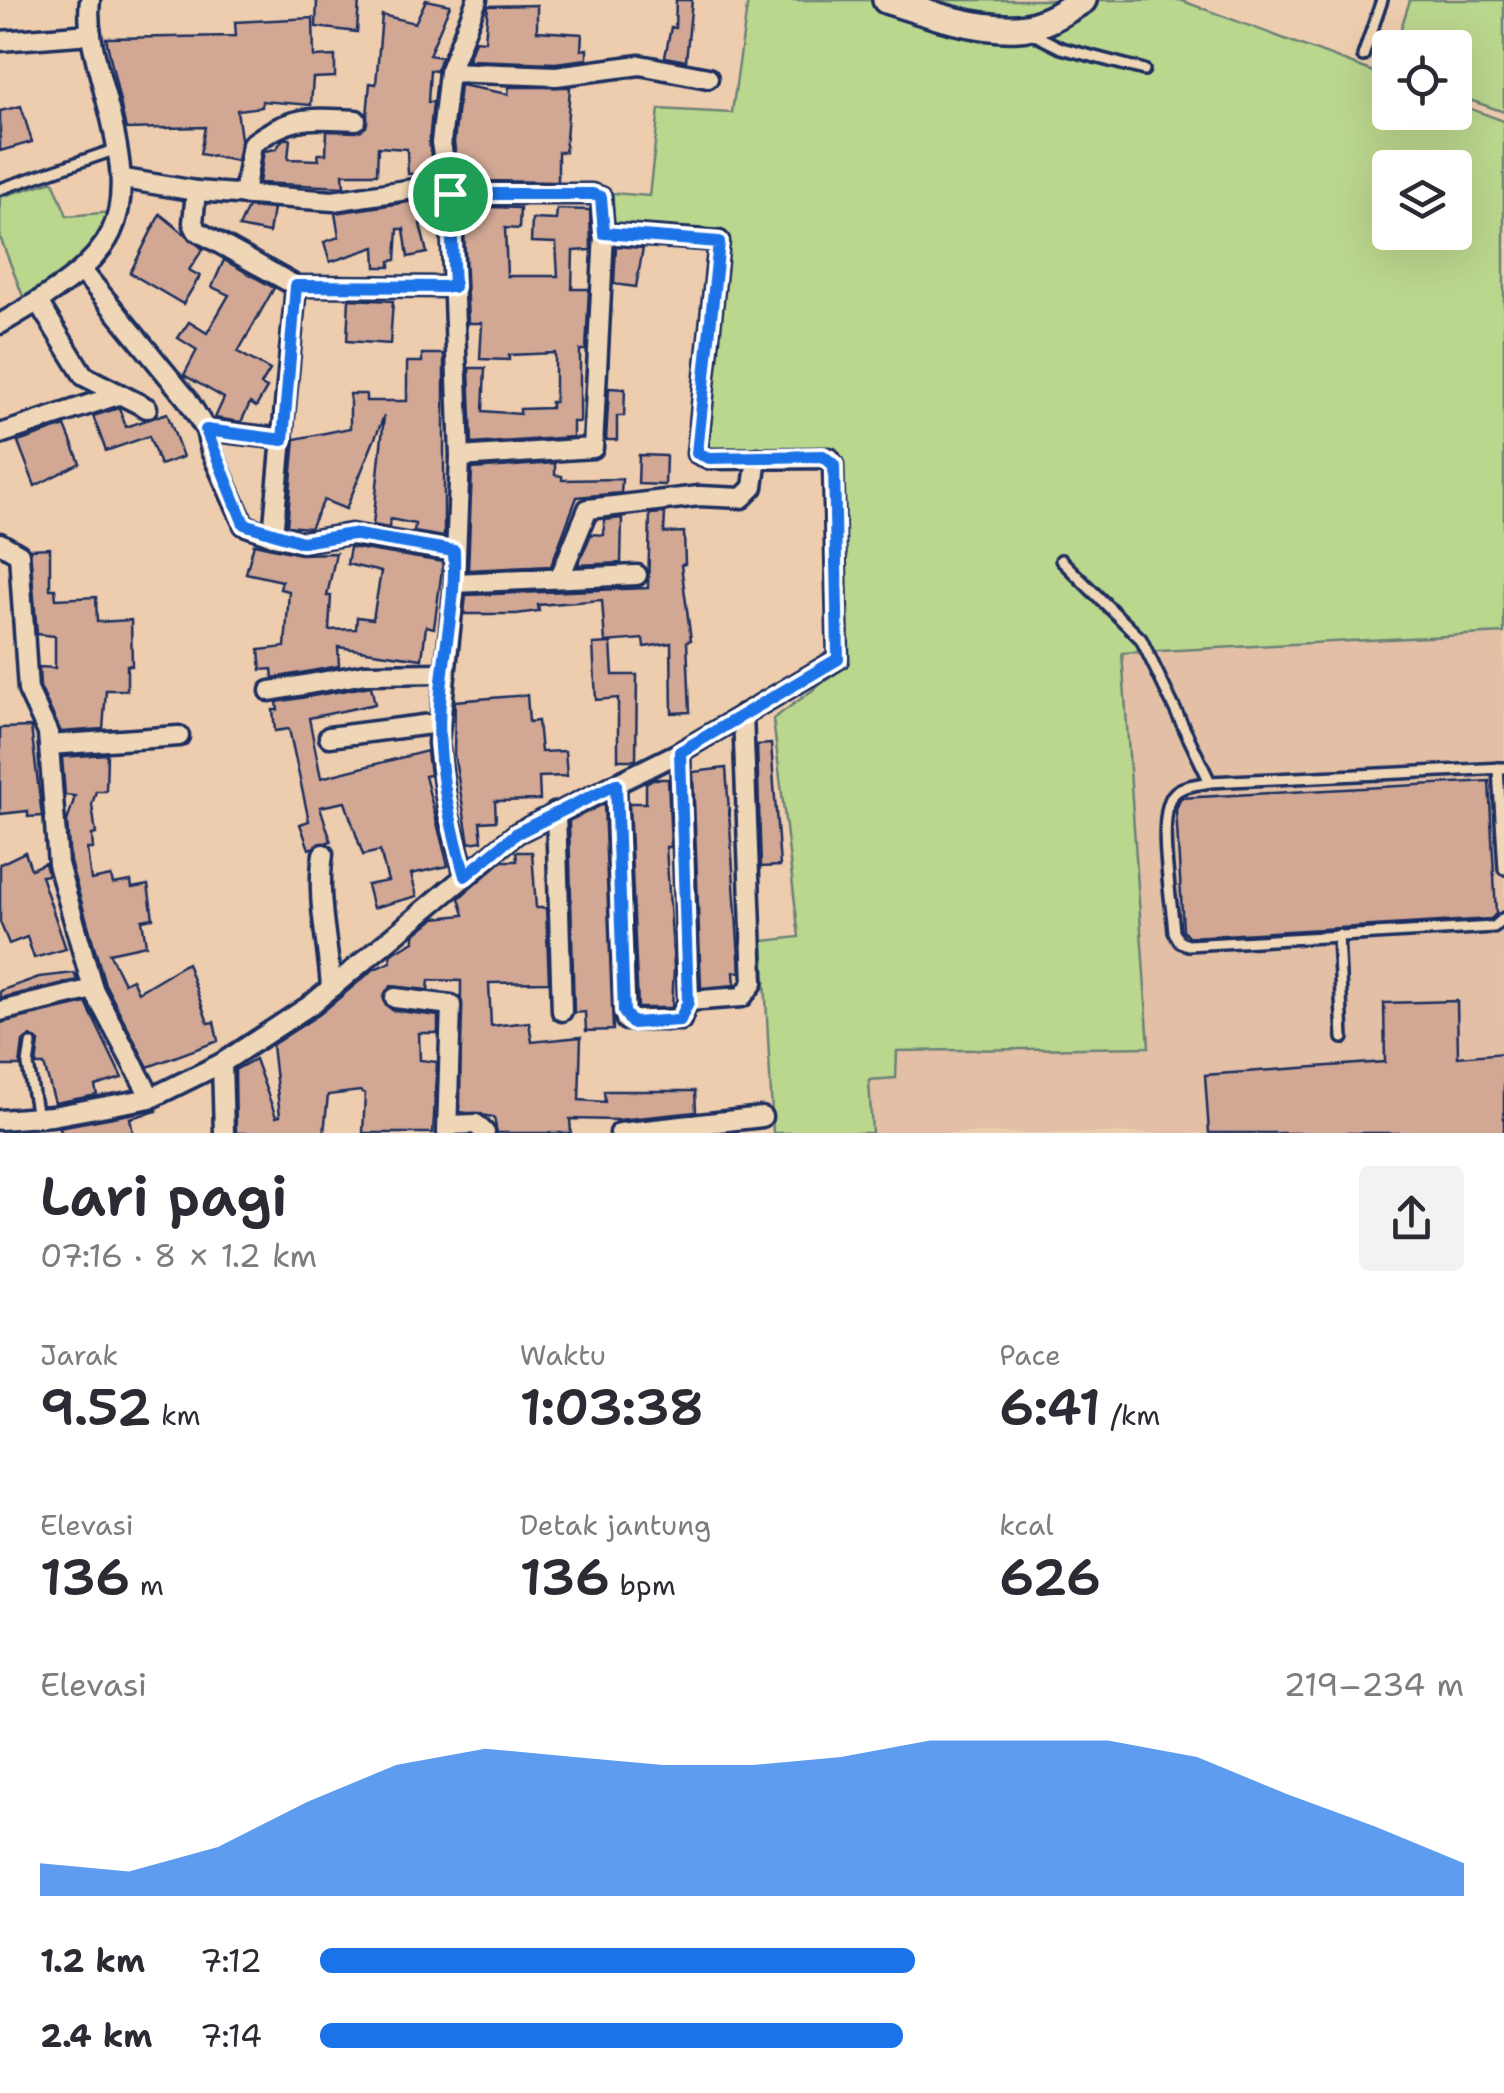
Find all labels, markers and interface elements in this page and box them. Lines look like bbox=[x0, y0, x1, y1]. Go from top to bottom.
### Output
map controls bbox=[1372, 30, 1472, 250]
button: locate bbox=[1372, 30, 1472, 130]
button: layers bbox=[1372, 150, 1472, 250]
pin bbox=[408, 152, 493, 237]
icon: arrive bbox=[423, 167, 478, 222]
text: Lari pagi bbox=[40, 1159, 288, 1233]
button: share bbox=[1359, 1166, 1464, 1271]
text: 07:16 · 8 × 1.2 km bbox=[40, 1234, 317, 1277]
text: Jarak bbox=[40, 1336, 118, 1374]
text: Waktu bbox=[520, 1336, 606, 1374]
text: Pace bbox=[999, 1336, 1061, 1374]
text: 9.52 bbox=[40, 1374, 151, 1441]
text: 1:03:38 bbox=[520, 1374, 704, 1441]
text: 6:41 bbox=[999, 1374, 1101, 1441]
text: km bbox=[151, 1396, 201, 1434]
text: /km bbox=[1101, 1396, 1161, 1434]
text: Elevasi bbox=[40, 1506, 134, 1544]
text: Detak jantung bbox=[520, 1506, 711, 1544]
text: kcal bbox=[999, 1506, 1054, 1544]
text: 136 bbox=[40, 1544, 130, 1611]
text: 136 bbox=[520, 1544, 610, 1611]
text: 626 bbox=[999, 1544, 1101, 1611]
text: m bbox=[130, 1566, 164, 1604]
text: bpm bbox=[610, 1566, 676, 1604]
text: Elevasi bbox=[40, 1663, 147, 1706]
text: 219–234 m bbox=[1283, 1663, 1464, 1706]
text: 1.2 km bbox=[40, 1939, 145, 1982]
text: 7:12 bbox=[200, 1939, 262, 1982]
text: 2.4 km bbox=[40, 2014, 152, 2057]
text: 7:14 bbox=[200, 2014, 262, 2057]

